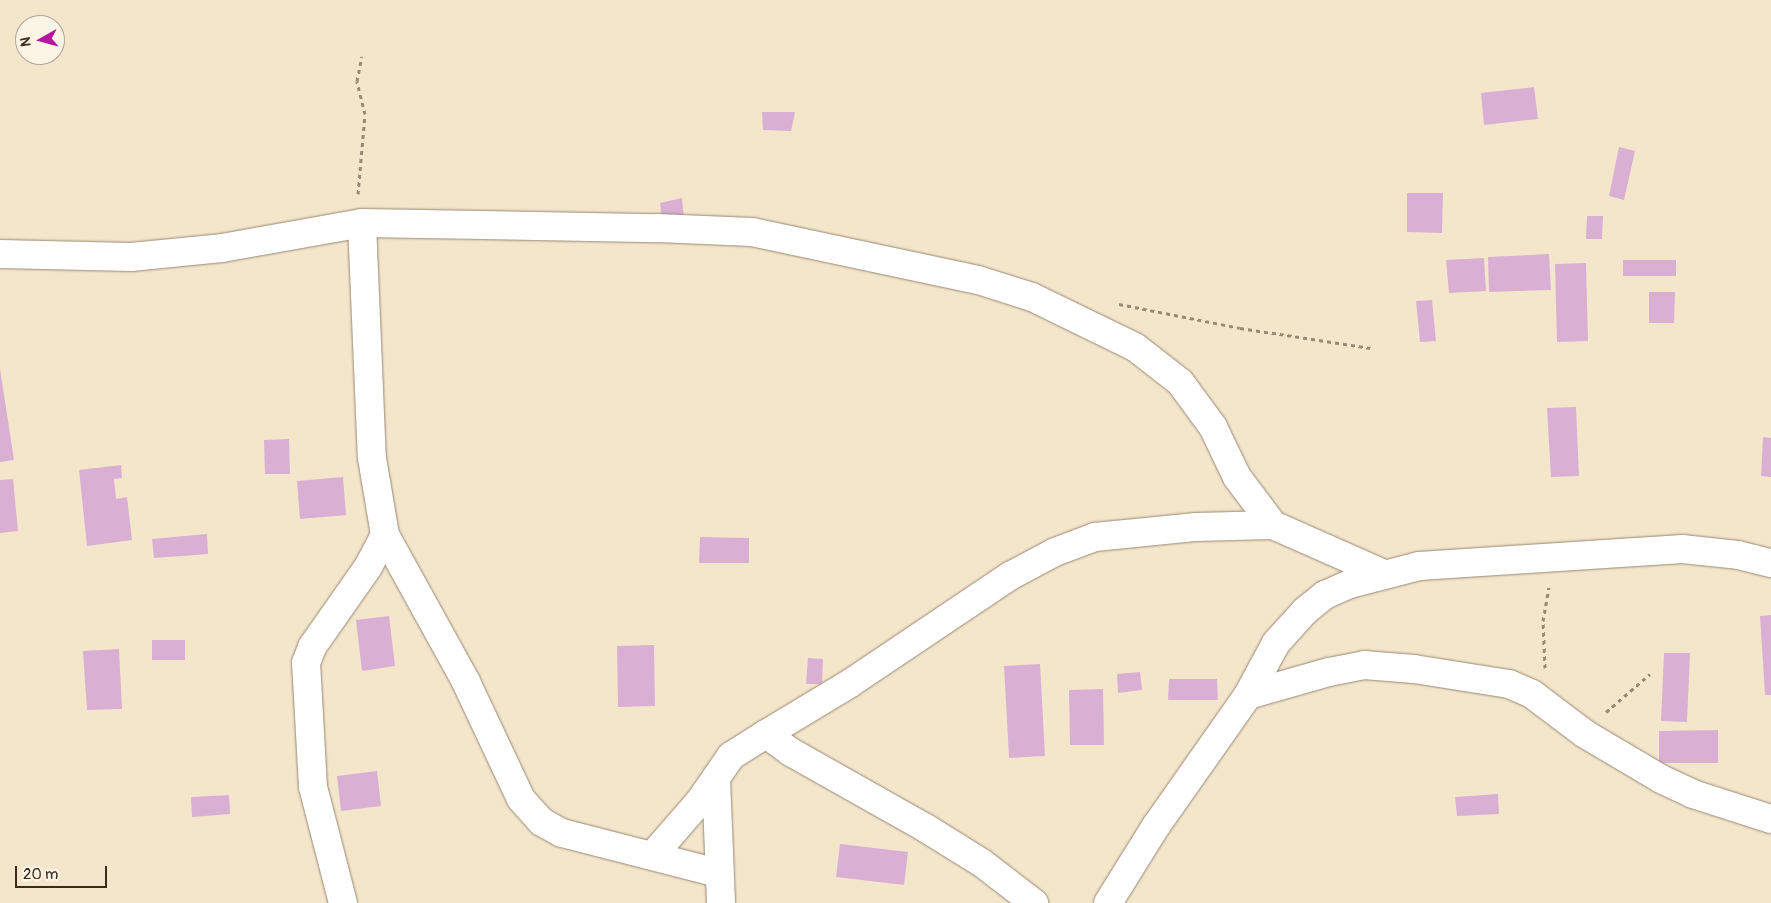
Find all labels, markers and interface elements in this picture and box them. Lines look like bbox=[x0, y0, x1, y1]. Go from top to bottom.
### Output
north arrow bbox=[15, 15, 65, 65]
text: N bbox=[17, 36, 35, 48]
scale bar bbox=[18, 856, 110, 888]
text: 20 m bbox=[23, 865, 58, 884]

